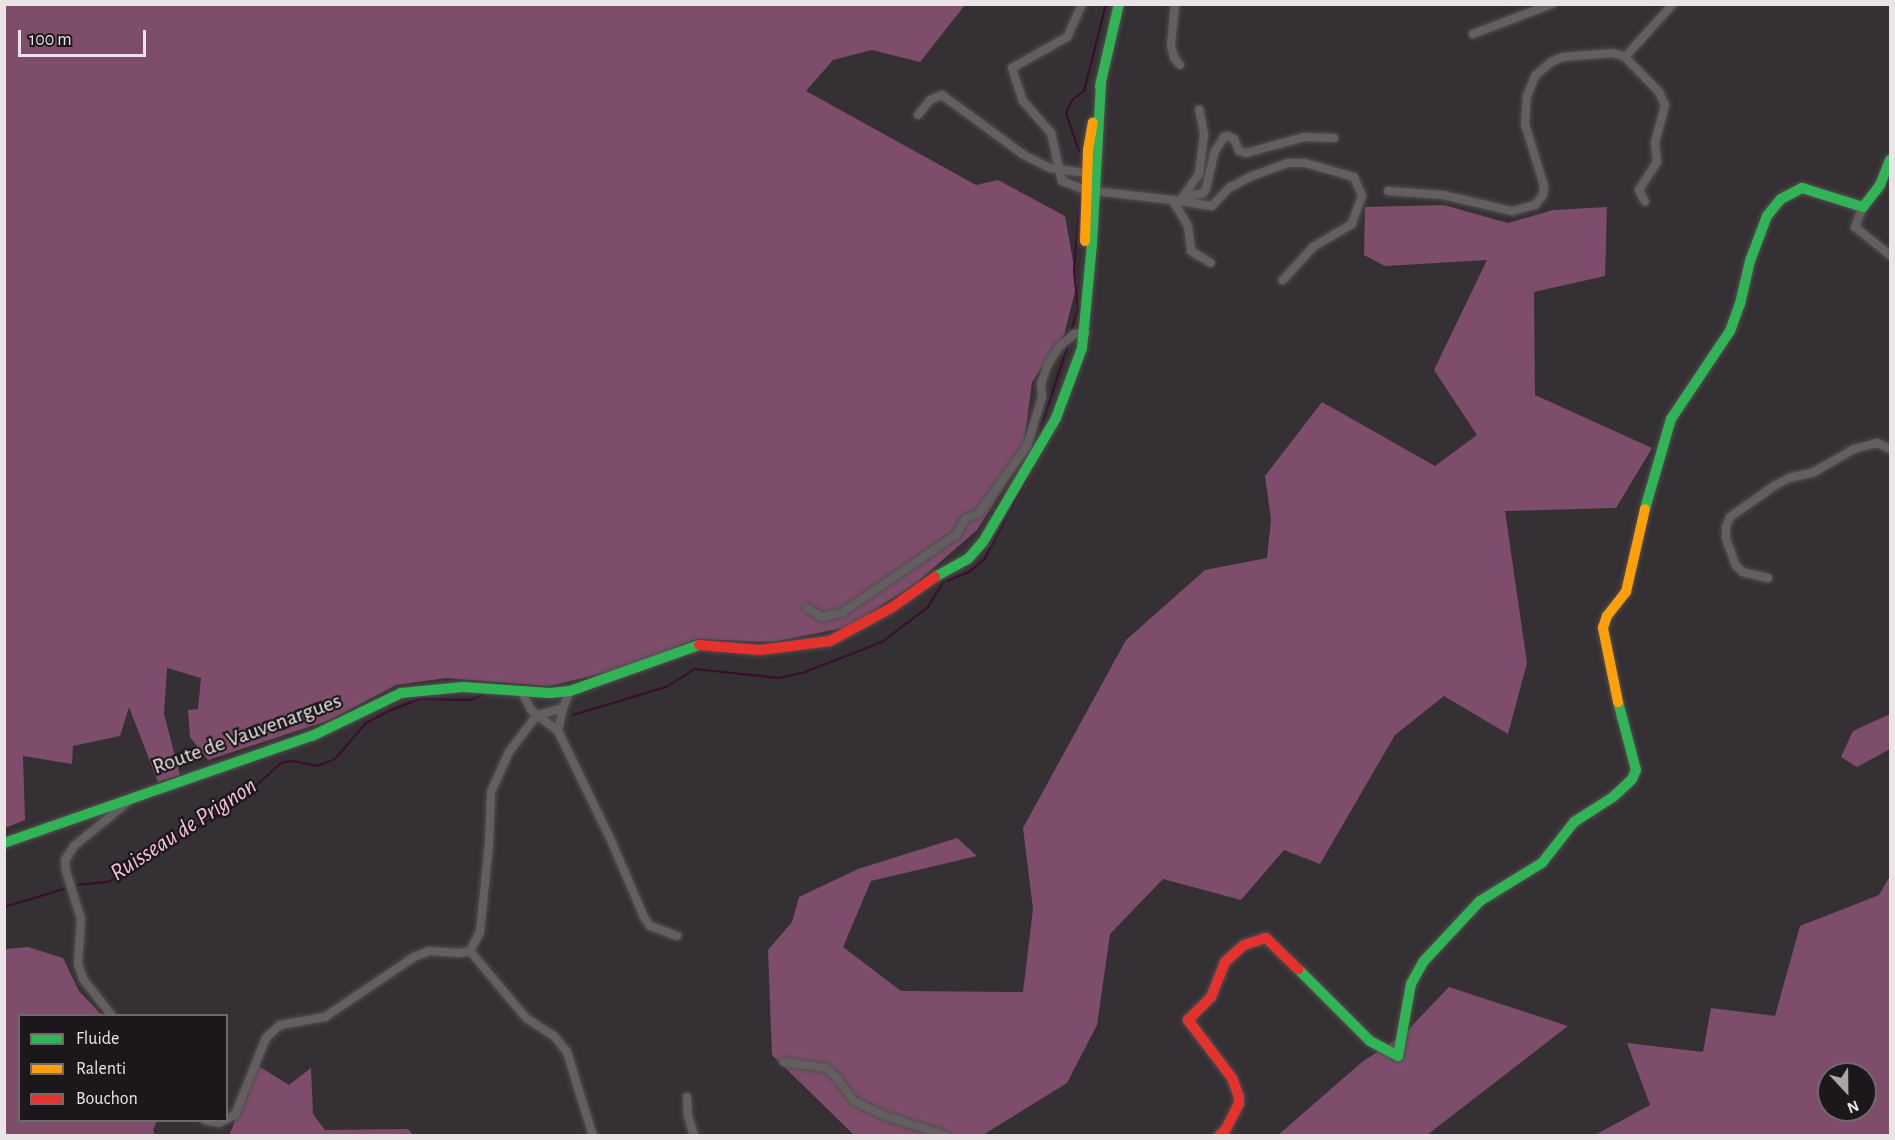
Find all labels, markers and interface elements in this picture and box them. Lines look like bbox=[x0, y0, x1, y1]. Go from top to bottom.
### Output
scale bar bbox=[21, 18, 148, 56]
text: 100 m bbox=[29, 31, 72, 49]
street label: Route de Vauvenargues bbox=[149, 688, 345, 780]
water label: Ruisseau de Prignon bbox=[105, 772, 263, 888]
legend bbox=[18, 1014, 228, 1122]
text: Fluide bbox=[76, 1030, 119, 1048]
text: Ralenti bbox=[76, 1060, 126, 1078]
north arrow bbox=[1817, 1062, 1877, 1122]
text: Bouchon bbox=[76, 1090, 138, 1108]
text: N bbox=[1845, 1097, 1861, 1116]

